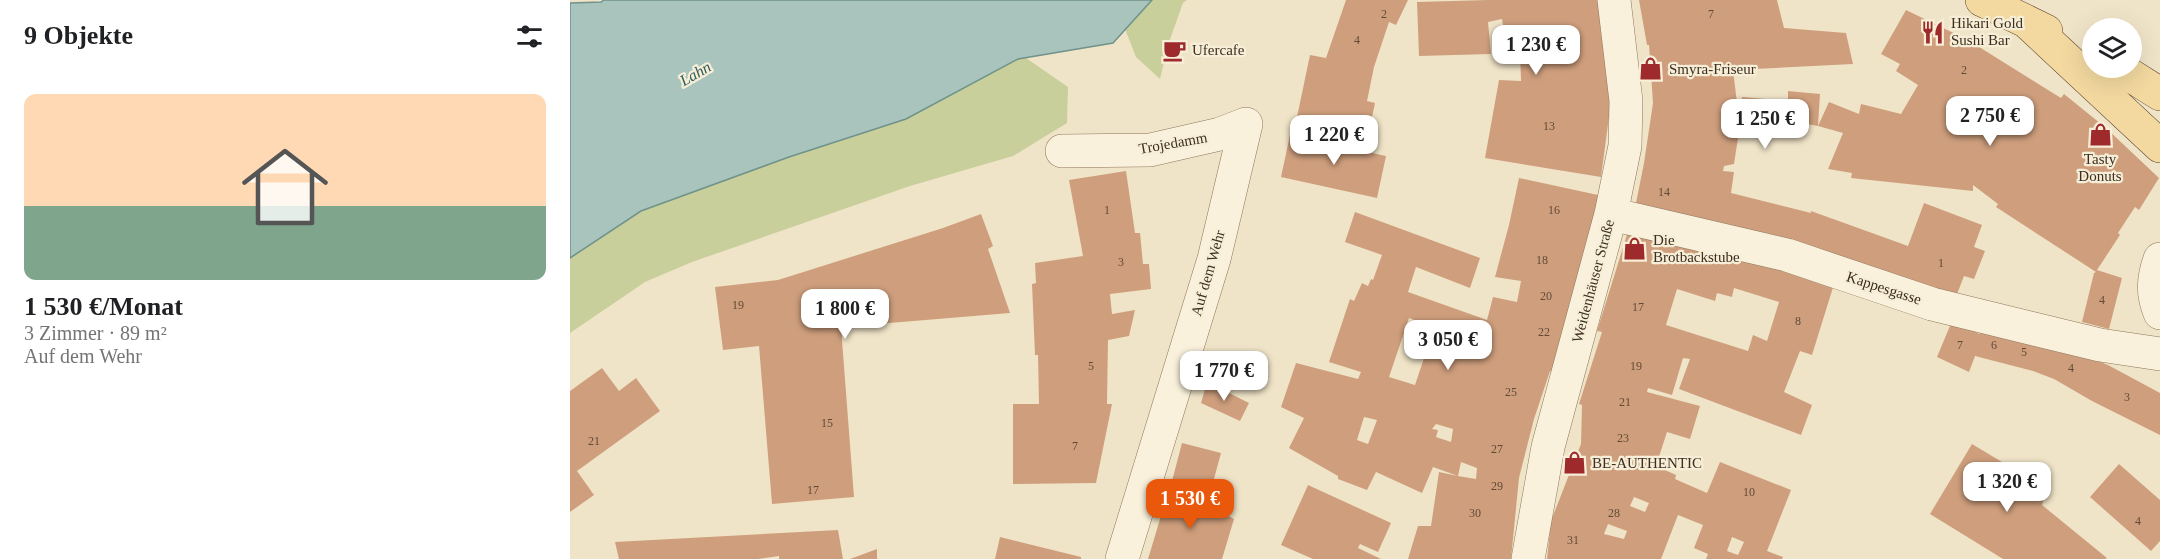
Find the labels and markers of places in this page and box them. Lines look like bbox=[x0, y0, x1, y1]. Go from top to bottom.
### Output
place label: Hikari Gold Sushi Bar bbox=[1951, 15, 2024, 48]
restaurant icon: Hikari Gold Sushi Bar bbox=[1920, 19, 1946, 45]
pin: 1 230 € bbox=[1481, 25, 1591, 76]
cafe icon: Ufercafe bbox=[1161, 37, 1187, 63]
place label: Ufercafe bbox=[1192, 42, 1245, 58]
shop icon: Smyra-Friseur bbox=[1638, 56, 1664, 82]
place label: Smyra-Friseur bbox=[1669, 61, 1756, 77]
pin: 2 750 € bbox=[1935, 96, 2045, 147]
pin: 1 250 € bbox=[1710, 99, 1820, 150]
pin: 1 220 € bbox=[1279, 115, 1389, 166]
shop icon: Tasty Donuts bbox=[2087, 122, 2113, 148]
place label: Tasty Donuts bbox=[2078, 151, 2122, 184]
place label: Die Brotbackstube bbox=[1653, 232, 1740, 265]
shop icon: Die Brotbackstube bbox=[1622, 236, 1648, 262]
pin: 1 800 € bbox=[790, 289, 900, 340]
pin: 3 050 € bbox=[1393, 320, 1503, 371]
pin: 1 770 € bbox=[1169, 351, 1279, 402]
shop icon: BE-AUTHENTIC bbox=[1561, 450, 1587, 476]
place label: BE-AUTHENTIC bbox=[1592, 455, 1702, 471]
pin: 1 320 € bbox=[1952, 462, 2062, 513]
pin: 1 530 € bbox=[1135, 479, 1245, 530]

